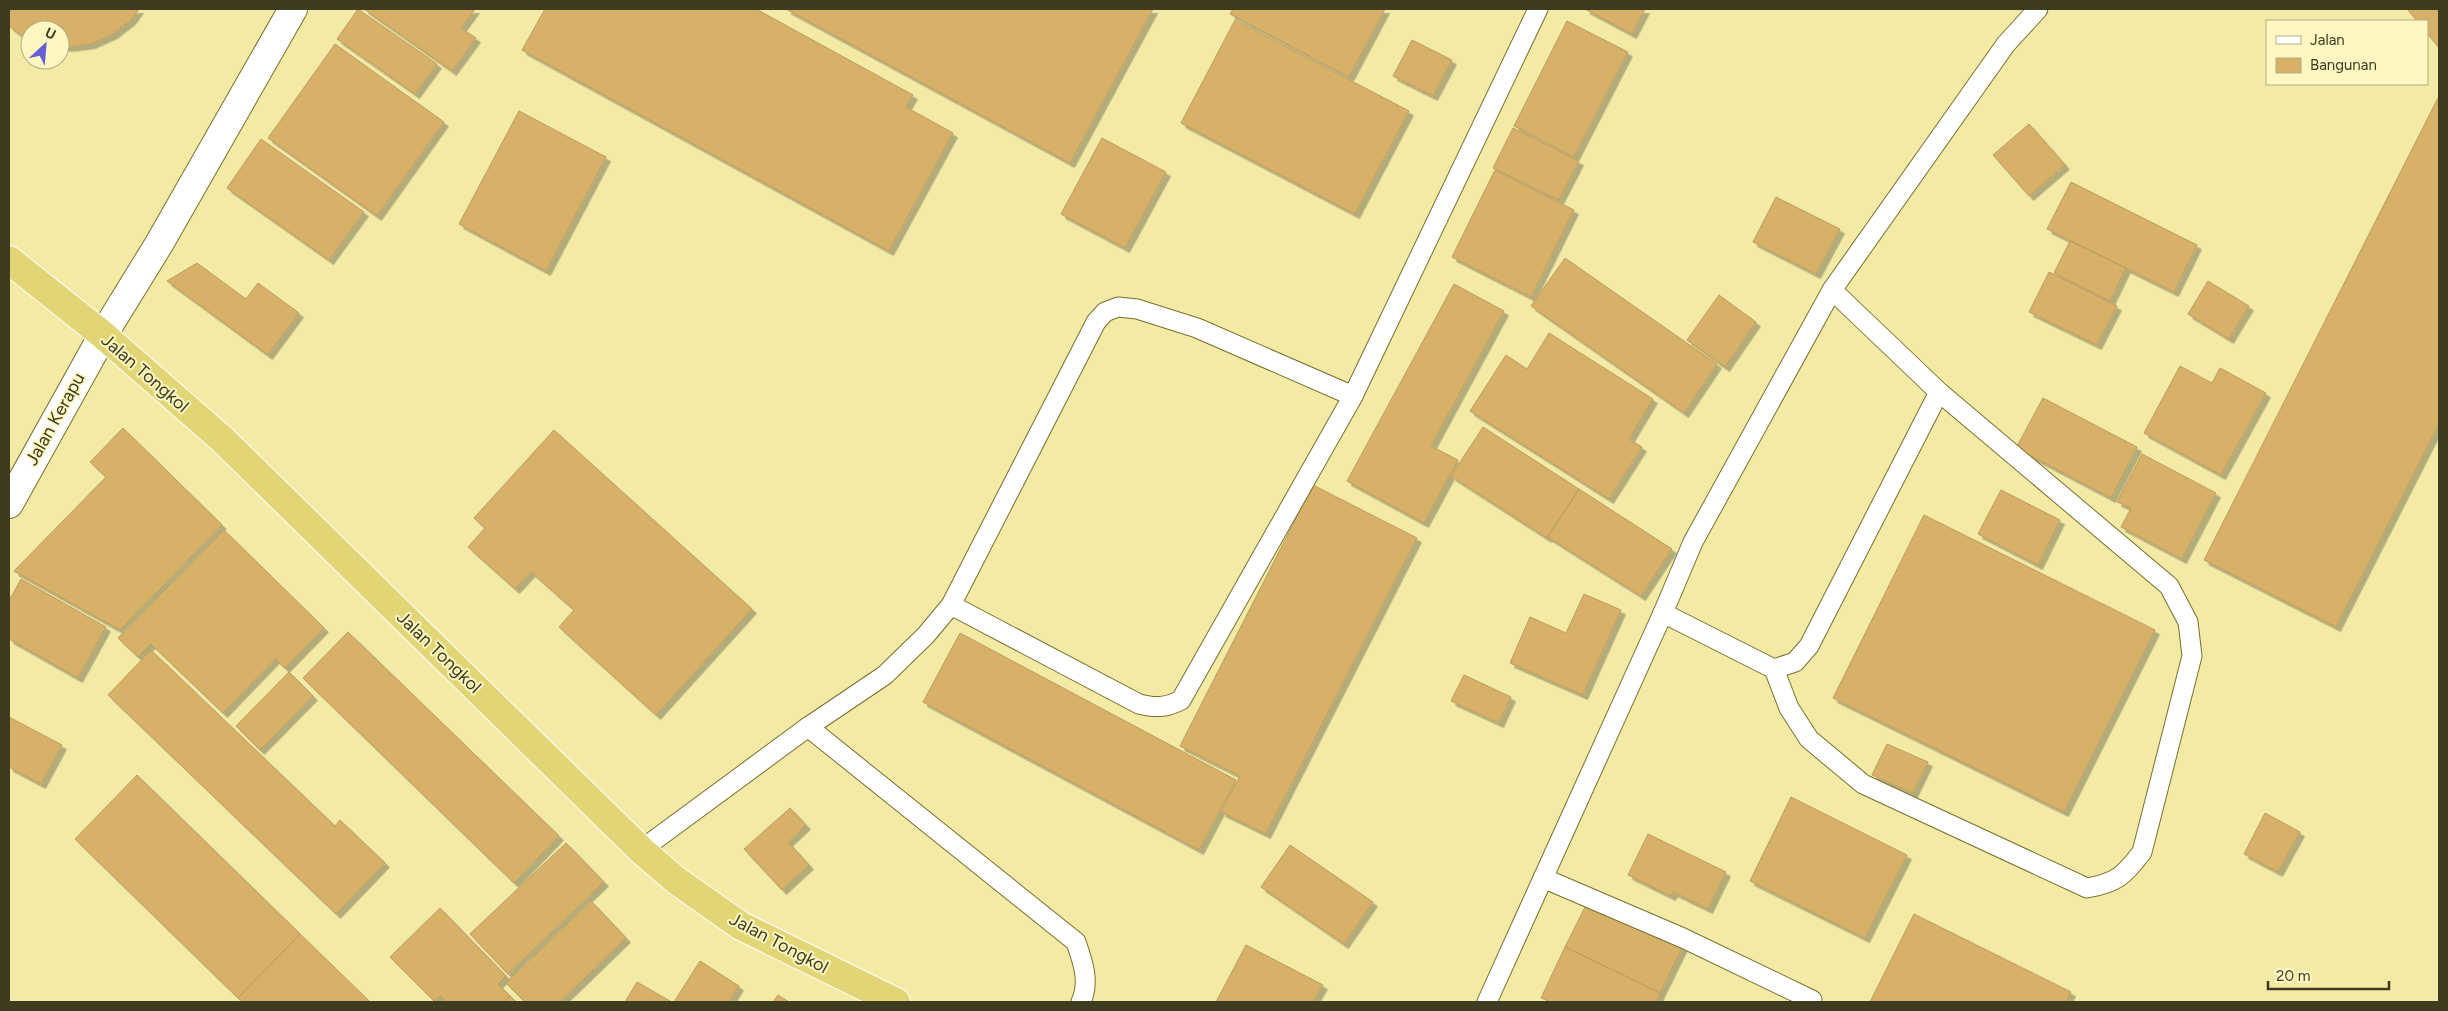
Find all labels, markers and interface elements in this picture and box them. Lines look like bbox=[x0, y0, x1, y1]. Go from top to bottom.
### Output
north arrow bbox=[20, 20, 70, 70]
legend bbox=[2266, 20, 2428, 85]
text: U bbox=[42, 24, 59, 44]
text: Jalan bbox=[2310, 31, 2345, 49]
text: Bangunan bbox=[2310, 56, 2377, 74]
street label: Jalan Tongkol bbox=[97, 329, 193, 417]
street label: Jalan Kerapu bbox=[20, 369, 90, 469]
street label: Jalan Tongkol bbox=[392, 606, 486, 698]
street label: Jalan Tongkol bbox=[726, 908, 832, 978]
scale bar bbox=[2268, 958, 2389, 990]
text: 20 m bbox=[2276, 967, 2310, 985]

